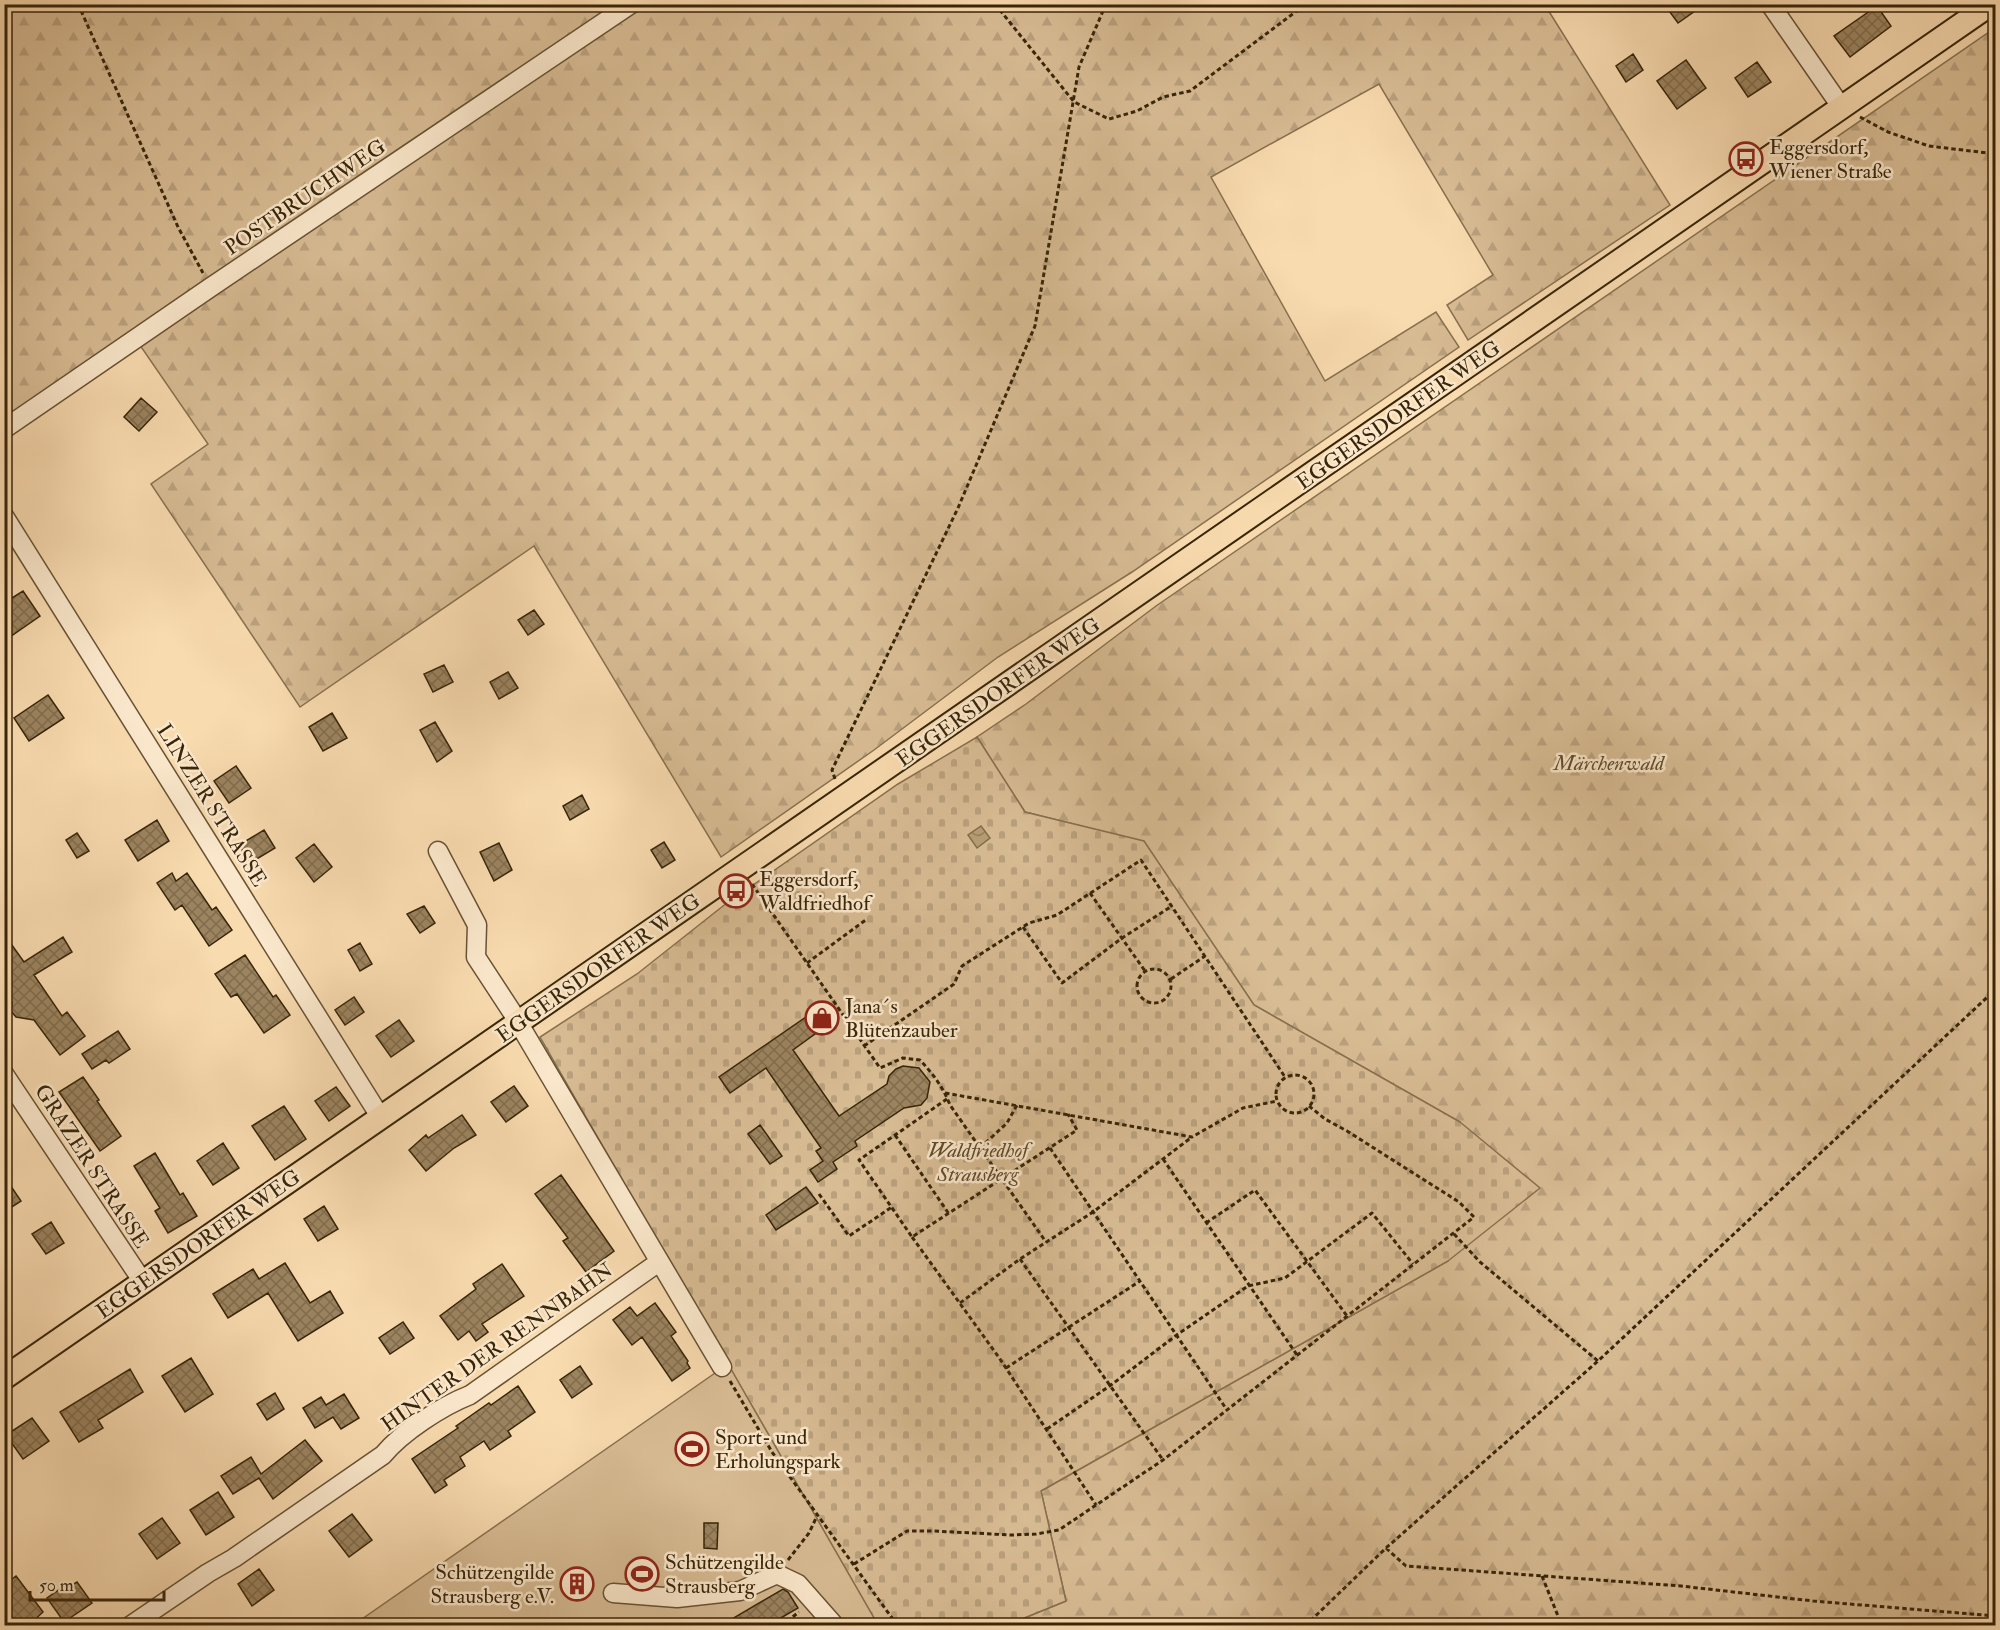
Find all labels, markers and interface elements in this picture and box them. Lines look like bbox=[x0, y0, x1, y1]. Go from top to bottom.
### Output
street label: POSTBRUCHWEG bbox=[219, 133, 391, 261]
place label: Eggersdorf, Wiener Straße bbox=[1768, 134, 1892, 185]
bus stop icon: Eggersdorf, Wiener Straße bbox=[1728, 141, 1764, 177]
street label: EGGERSDORFER WEG bbox=[1291, 335, 1506, 496]
street label: EGGERSDORFER WEG bbox=[891, 612, 1106, 773]
street label: LINZER STRASSE bbox=[151, 719, 273, 892]
park label: Märchenwald bbox=[1552, 750, 1665, 777]
place label: Eggersdorf, Waldfriedhof bbox=[758, 866, 873, 917]
bus stop icon: Eggersdorf, Waldfriedhof bbox=[718, 873, 754, 909]
street label: EGGERSDORFER WEG bbox=[491, 888, 706, 1049]
place label: Jana´s Blütenzauber bbox=[844, 993, 958, 1044]
shop icon: Jana´s Blütenzauber bbox=[804, 1000, 840, 1036]
street label: GRAZER STRASSE bbox=[28, 1079, 155, 1254]
park label: Waldfriedhof Strausberg bbox=[928, 1137, 1033, 1188]
street label: EGGERSDORFER WEG bbox=[91, 1164, 306, 1325]
street label: HINTER DER RENNBAHN bbox=[376, 1257, 619, 1438]
place label: Sport- und Erholungspark bbox=[715, 1424, 840, 1475]
sports icon: Sport- und Erholungspark bbox=[674, 1431, 710, 1467]
place label: Schützengilde Strausberg bbox=[665, 1549, 784, 1600]
sports icon: Schützengilde Strausberg bbox=[624, 1556, 660, 1592]
place label: Schützengilde Strausberg e.V. bbox=[430, 1559, 554, 1610]
scale bar bbox=[30, 1564, 164, 1602]
building icon: Schützengilde Strausberg e.V. bbox=[559, 1566, 595, 1602]
text: 50 m bbox=[39, 1574, 74, 1597]

